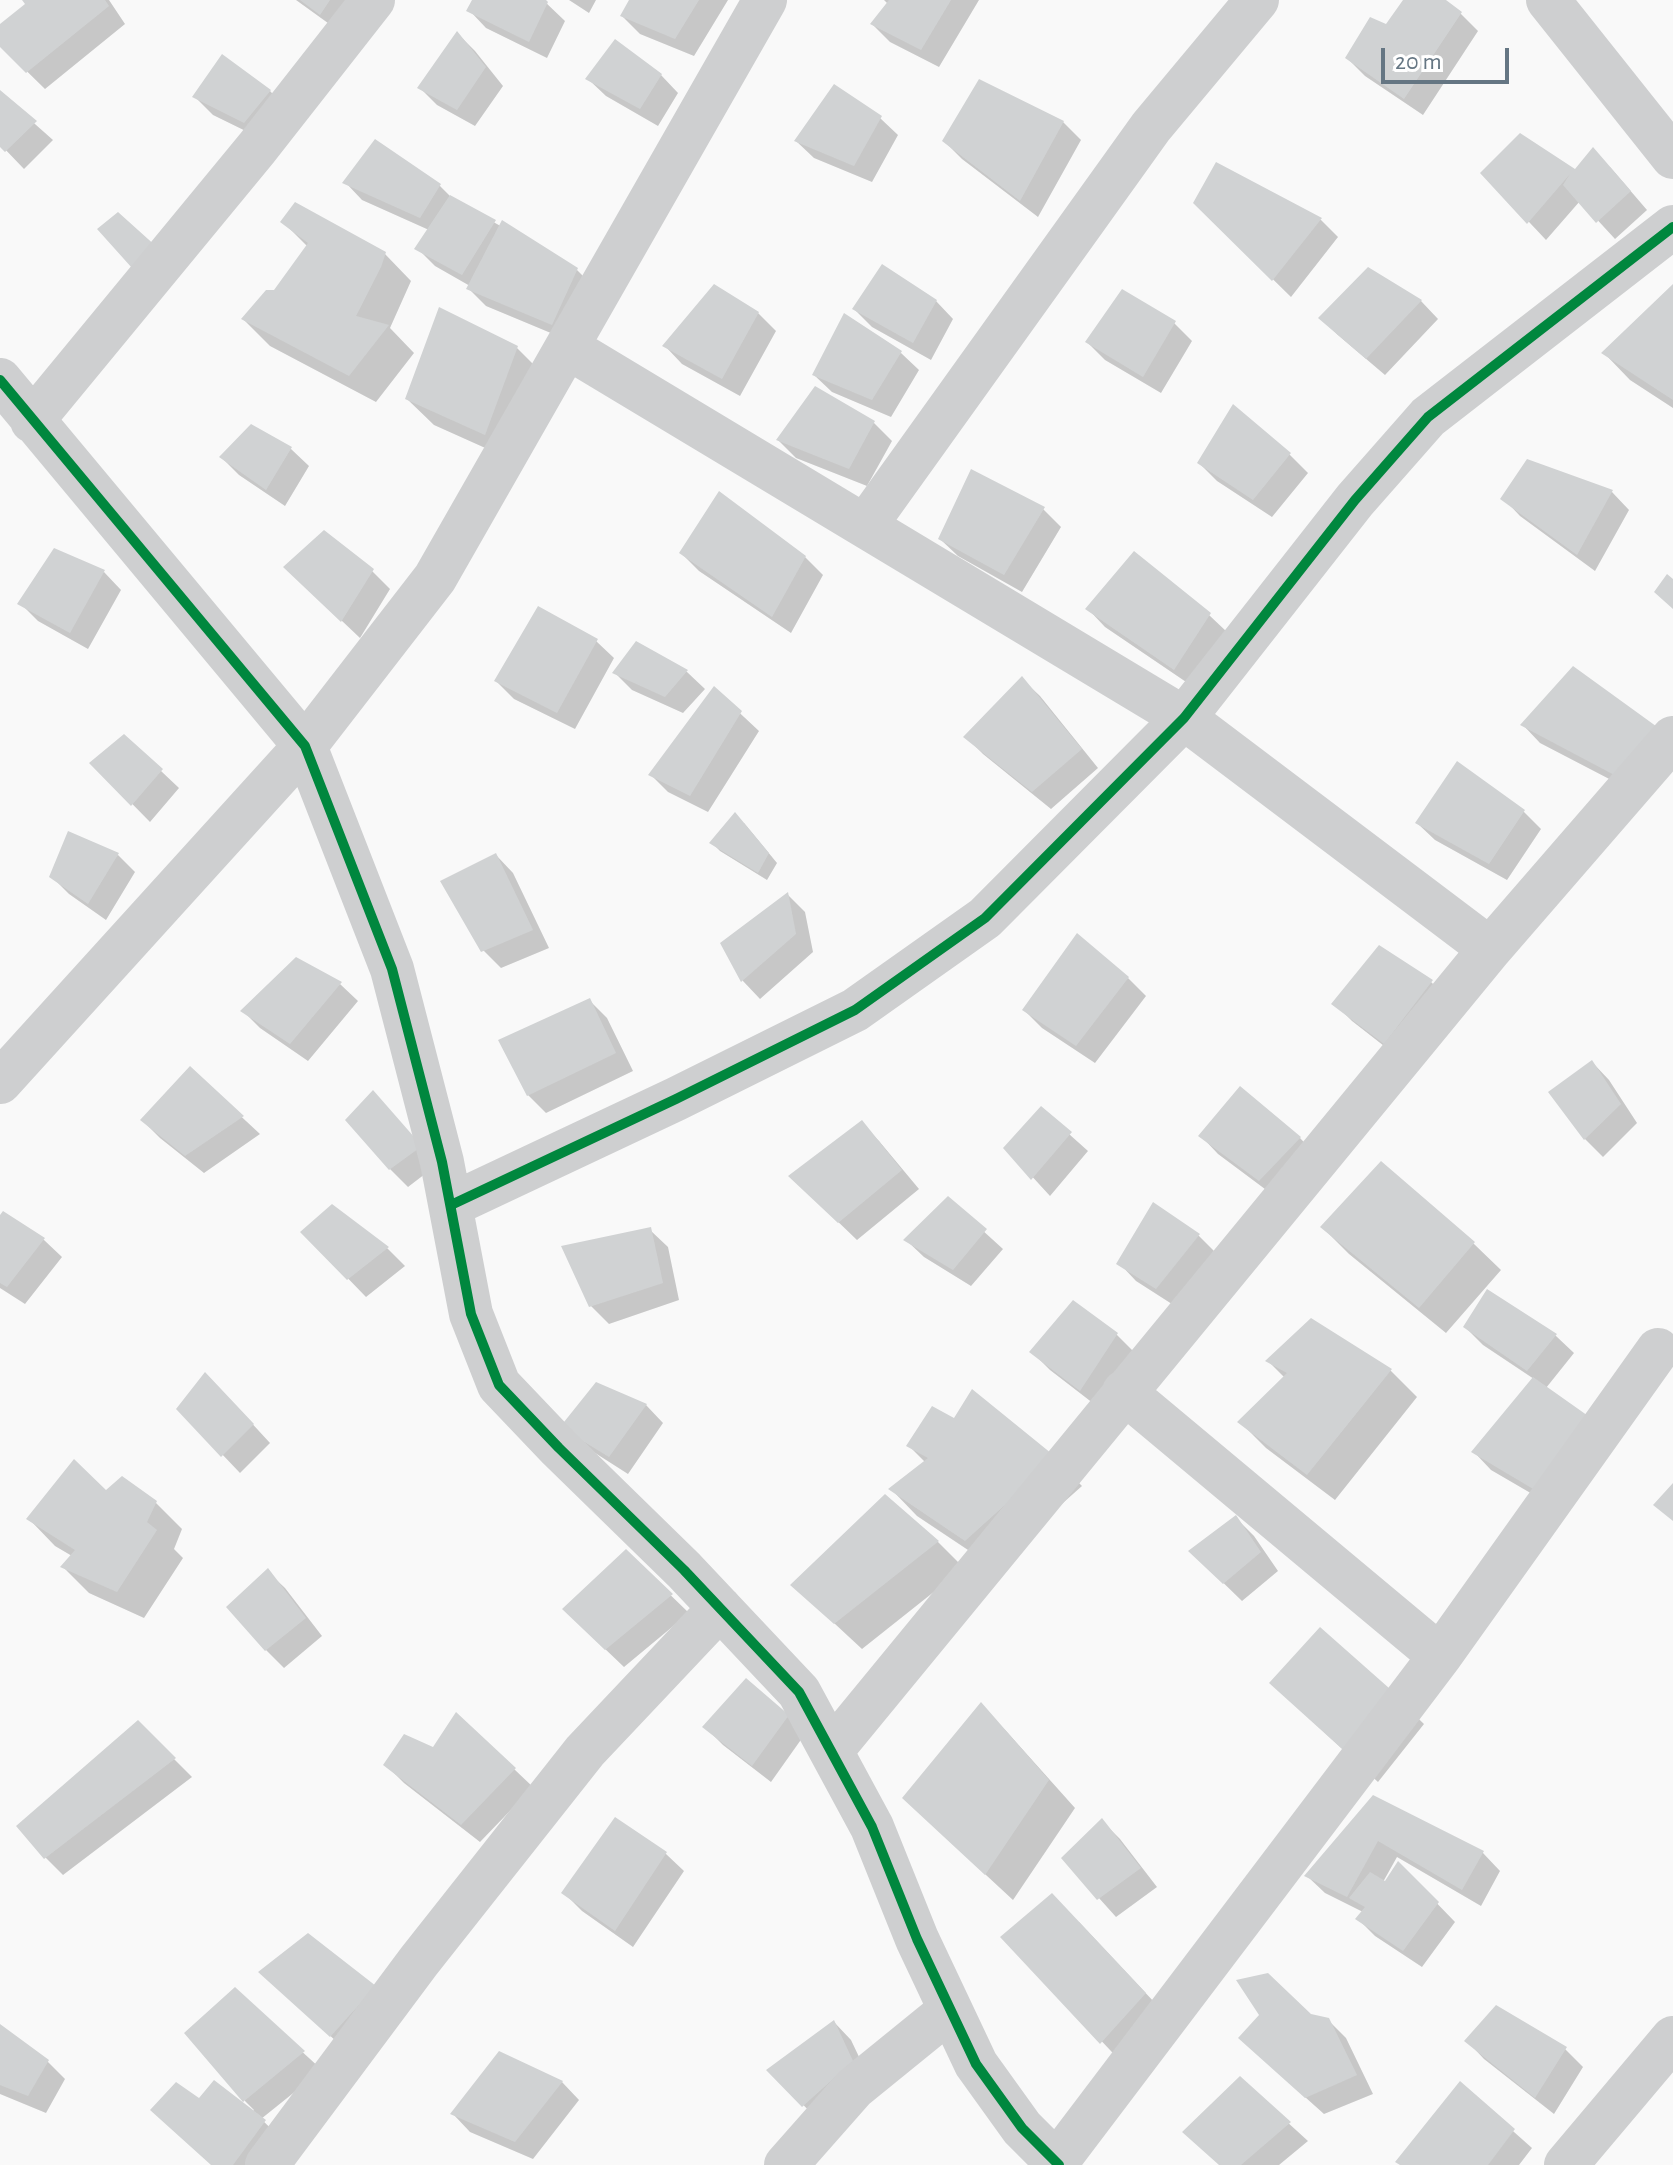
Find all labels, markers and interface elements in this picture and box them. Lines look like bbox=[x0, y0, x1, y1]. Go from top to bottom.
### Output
scale bar bbox=[1385, 32, 1513, 82]
text: 20 m bbox=[1395, 50, 1442, 74]

